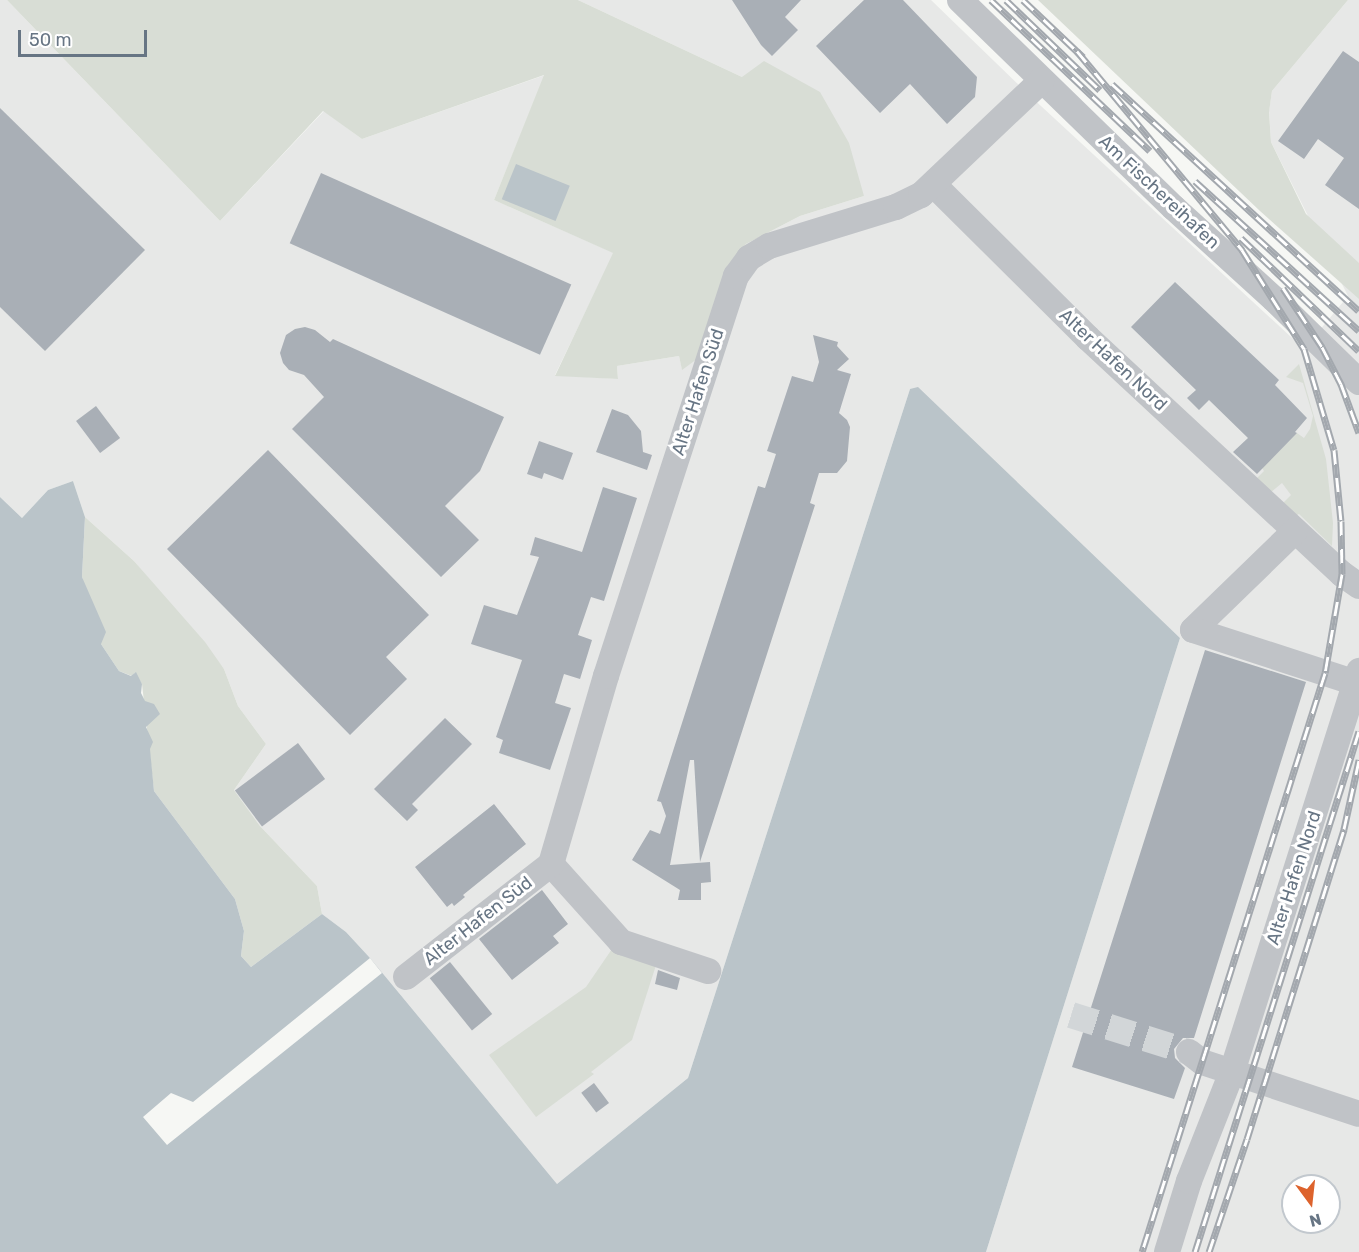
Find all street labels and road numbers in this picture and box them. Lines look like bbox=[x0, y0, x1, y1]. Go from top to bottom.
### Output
street label: Am Fischereihafen bbox=[1094, 131, 1224, 253]
street label: Alter Hafen Nord bbox=[1054, 304, 1172, 416]
street label: Alter Hafen Süd bbox=[667, 326, 729, 458]
street label: Alter Hafen Nord bbox=[1262, 808, 1326, 948]
street label: Alter Hafen Süd bbox=[419, 872, 537, 970]

